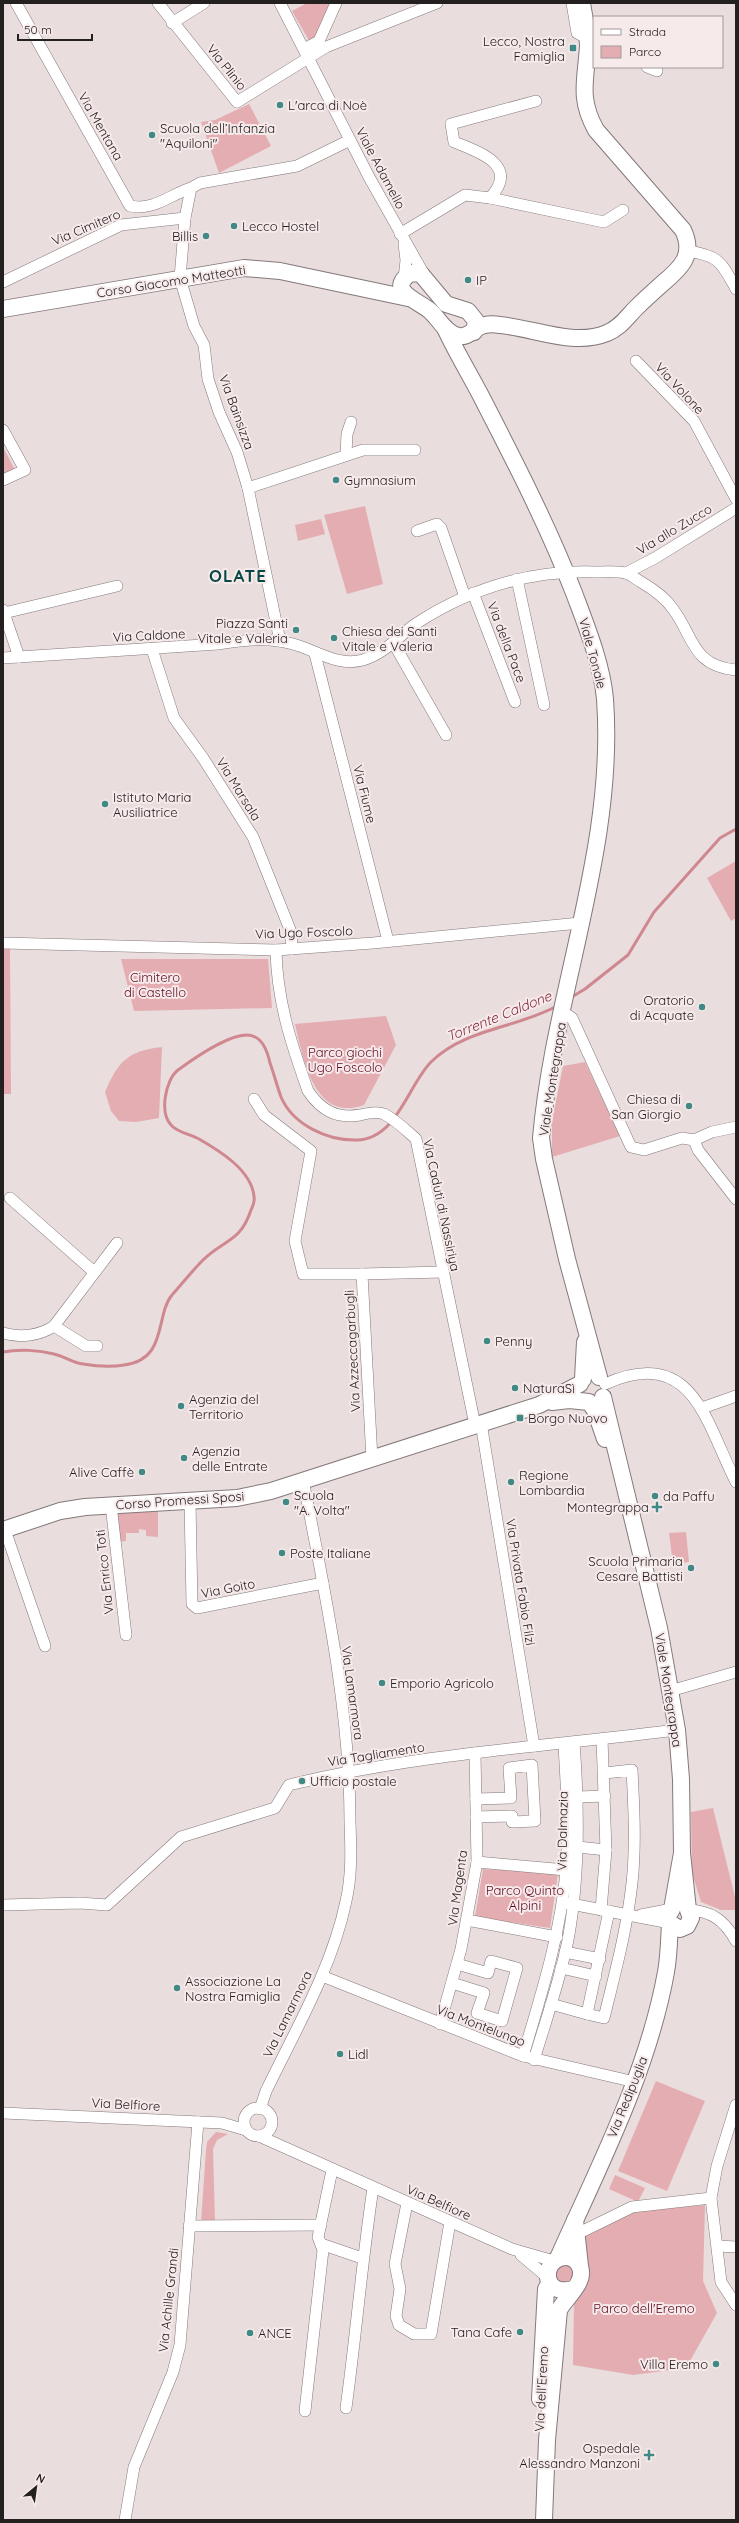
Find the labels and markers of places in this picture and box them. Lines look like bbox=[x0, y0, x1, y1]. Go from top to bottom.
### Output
place label: Lecco, Nostra Famiglia bbox=[483, 33, 565, 64]
marker: Lecco, Nostra Famiglia bbox=[568, 43, 578, 53]
place label: L'arca di Noè bbox=[288, 97, 367, 113]
marker: L'arca di Noè bbox=[275, 100, 285, 110]
place label: Scuola dell’Infanzia "Aquiloni" bbox=[160, 120, 275, 151]
marker: Scuola dell’Infanzia "Aquiloni" bbox=[147, 130, 157, 140]
place label: Lecco Hostel bbox=[242, 218, 319, 234]
marker: Lecco Hostel bbox=[229, 221, 239, 231]
place label: Billis bbox=[172, 228, 198, 244]
marker: Billis bbox=[201, 231, 211, 241]
place label: IP bbox=[476, 272, 487, 288]
marker: IP bbox=[463, 275, 473, 285]
place label: Gymnasium bbox=[344, 472, 416, 488]
marker: Gymnasium bbox=[331, 475, 341, 485]
place label: Piazza Santi Vitale e Valeria bbox=[197, 615, 288, 646]
place label: Chiesa dei Santi Vitale e Valeria bbox=[342, 623, 437, 654]
marker: Piazza Santi Vitale e Valeria bbox=[291, 625, 301, 635]
marker: Chiesa dei Santi Vitale e Valeria bbox=[329, 633, 339, 643]
place label: Istituto Maria Ausiliatrice bbox=[113, 789, 191, 820]
marker: Istituto Maria Ausiliatrice bbox=[100, 799, 110, 809]
place label: Oratorio di Acquate bbox=[630, 992, 694, 1023]
marker: Oratorio di Acquate bbox=[697, 1002, 707, 1012]
place label: Chiesa di San Giorgio bbox=[612, 1091, 681, 1122]
marker: Chiesa di San Giorgio bbox=[684, 1101, 694, 1111]
place label: Penny bbox=[495, 1333, 532, 1349]
marker: Penny bbox=[482, 1336, 492, 1346]
place label: NaturaSì bbox=[523, 1380, 575, 1396]
marker: NaturaSì bbox=[510, 1383, 520, 1393]
place label: Agenzia del Territorio bbox=[189, 1391, 259, 1422]
marker: Agenzia del Territorio bbox=[176, 1401, 186, 1411]
place label: Borgo Nuovo bbox=[528, 1410, 608, 1426]
marker: Borgo Nuovo bbox=[515, 1413, 525, 1423]
place label: Agenzia delle Entrate bbox=[192, 1443, 268, 1474]
marker: Agenzia delle Entrate bbox=[179, 1453, 189, 1463]
place label: Alive Caffè bbox=[69, 1464, 134, 1480]
marker: Alive Caffè bbox=[137, 1467, 147, 1477]
place label: Regione Lombardia bbox=[519, 1467, 585, 1498]
marker: Regione Lombardia bbox=[506, 1477, 516, 1487]
place label: Scuola "A. Volta" bbox=[294, 1487, 350, 1518]
place label: da Paffu bbox=[663, 1488, 715, 1504]
marker: da Paffu bbox=[650, 1491, 660, 1501]
marker: Scuola "A. Volta" bbox=[281, 1497, 291, 1507]
place label: Montegrappa bbox=[567, 1499, 649, 1515]
marker: Montegrappa bbox=[652, 1502, 662, 1512]
place label: Poste Italiane bbox=[290, 1545, 371, 1561]
marker: Poste Italiane bbox=[277, 1548, 287, 1558]
place label: Scuola Primaria Cesare Battisti bbox=[588, 1553, 683, 1584]
marker: Scuola Primaria Cesare Battisti bbox=[686, 1563, 696, 1573]
place label: Emporio Agricolo bbox=[390, 1675, 494, 1691]
marker: Emporio Agricolo bbox=[377, 1678, 387, 1688]
place label: Ufficio postale bbox=[310, 1773, 397, 1789]
marker: Ufficio postale bbox=[297, 1776, 307, 1786]
place label: Associazione La Nostra Famiglia bbox=[185, 1973, 281, 2004]
marker: Associazione La Nostra Famiglia bbox=[172, 1983, 182, 1993]
place label: Lidl bbox=[348, 2046, 369, 2062]
marker: Lidl bbox=[335, 2049, 345, 2059]
place label: Tana Cafe bbox=[451, 2324, 512, 2340]
place label: ANCE bbox=[258, 2325, 292, 2341]
marker: Tana Cafe bbox=[515, 2327, 525, 2337]
marker: ANCE bbox=[245, 2328, 255, 2338]
place label: Villa Eremo bbox=[640, 2356, 708, 2372]
marker: Villa Eremo bbox=[711, 2359, 721, 2369]
place label: Ospedale Alessandro Manzoni bbox=[519, 2440, 640, 2471]
marker: Ospedale Alessandro Manzoni bbox=[643, 2449, 655, 2461]

